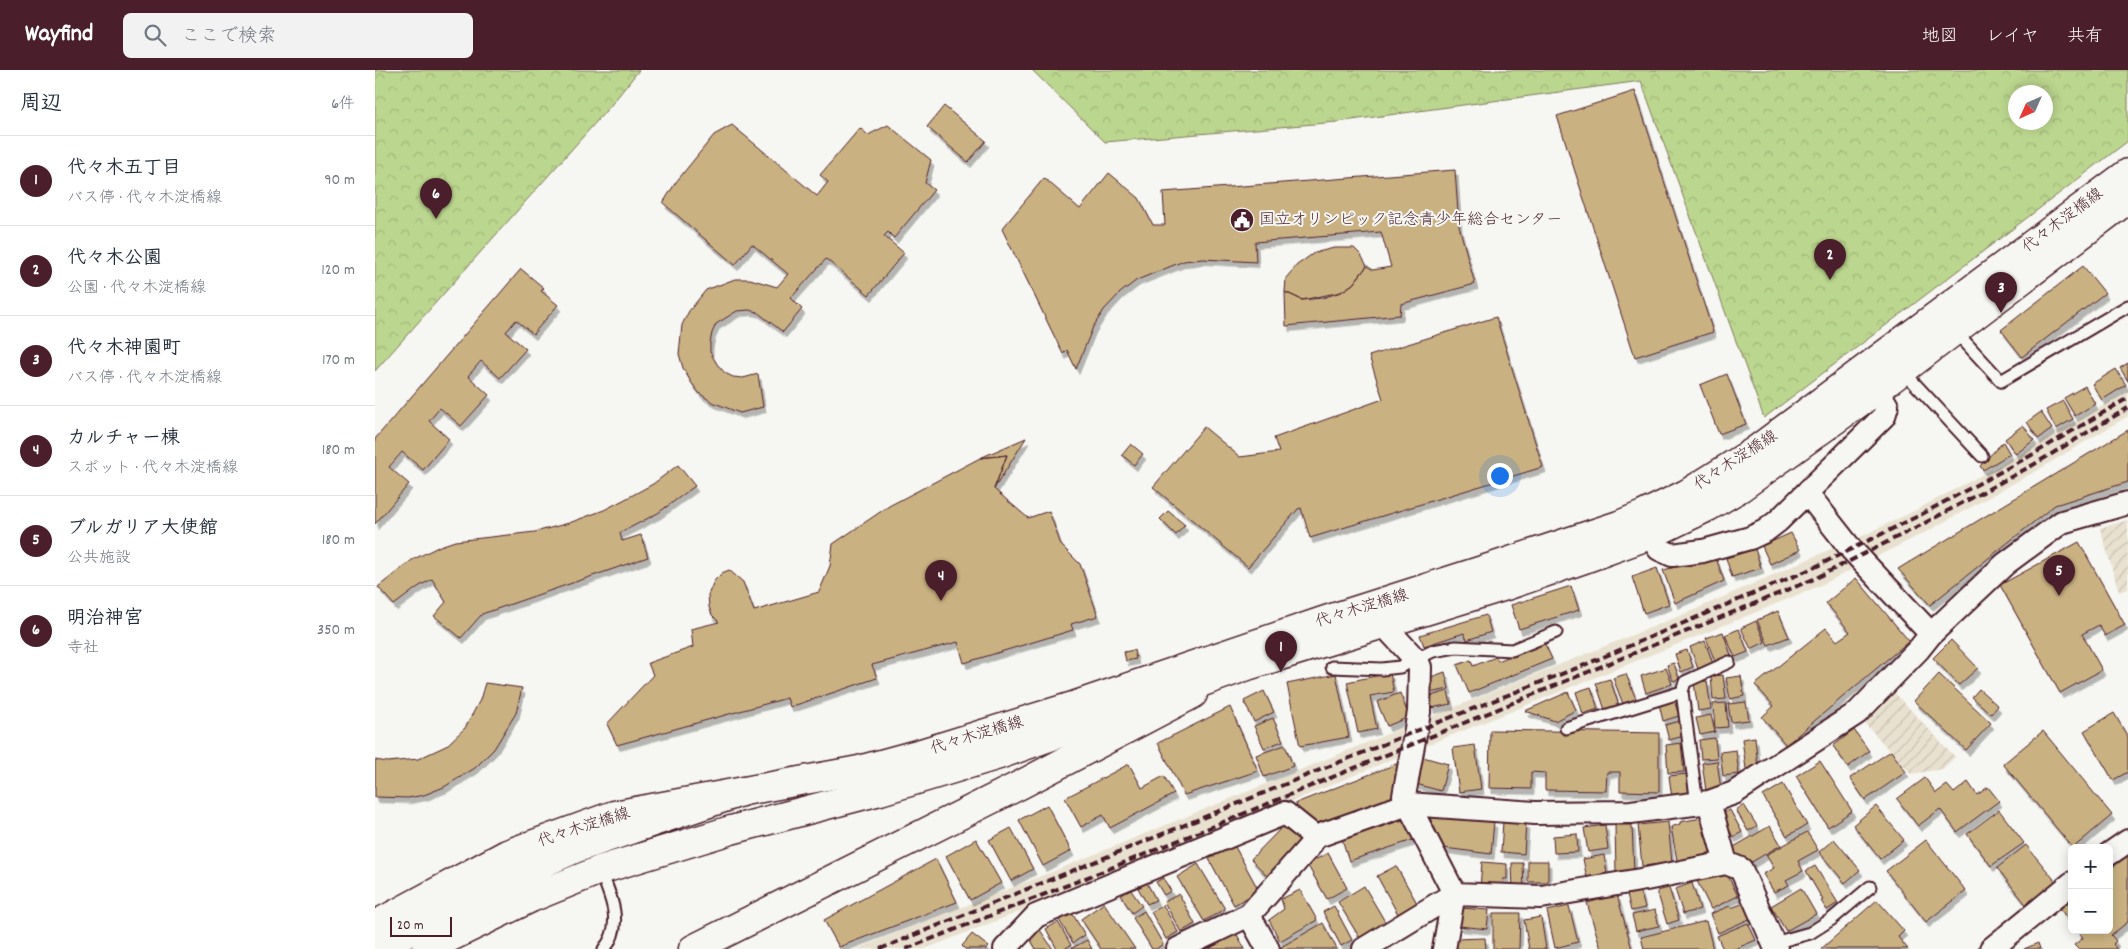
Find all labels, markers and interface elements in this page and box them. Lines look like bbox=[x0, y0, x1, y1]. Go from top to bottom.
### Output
search box bbox=[123, 13, 473, 58]
text: Wayfind bbox=[25, 18, 93, 52]
icon: search bbox=[141, 21, 169, 49]
text: ここで検索 bbox=[181, 24, 276, 51]
text: 地図 bbox=[1922, 25, 1958, 50]
text: レイヤ bbox=[1986, 25, 2039, 50]
text: 共有 bbox=[2067, 25, 2103, 50]
north arrow bbox=[2008, 85, 2053, 130]
text: 周辺 bbox=[20, 90, 62, 120]
text: 6件 bbox=[331, 93, 355, 116]
text: 代々木五丁目 bbox=[67, 156, 181, 183]
text: 1 bbox=[34, 169, 38, 192]
text: 90 m bbox=[324, 169, 355, 192]
pin: 6 bbox=[420, 178, 452, 219]
street label: 代々木淀橋線 bbox=[2018, 183, 2108, 259]
text: バス停 · 代々木淀橋線 bbox=[67, 187, 222, 210]
public building icon: 国立オリンピック記念青少年総合センター bbox=[1229, 207, 1255, 233]
place label: 国立オリンピック記念青少年総合センター bbox=[1259, 209, 1562, 232]
pin: 2 bbox=[1814, 239, 1846, 280]
text: 代々木公園 bbox=[67, 246, 162, 273]
text: 2 bbox=[33, 259, 40, 282]
text: 120 m bbox=[321, 259, 355, 282]
pin: 3 bbox=[1985, 272, 2017, 313]
text: 公園 · 代々木淀橋線 bbox=[67, 277, 206, 300]
text: 代々木神園町 bbox=[67, 336, 181, 363]
text: 3 bbox=[32, 349, 40, 372]
text: 170 m bbox=[322, 349, 355, 372]
text: バス停 · 代々木淀橋線 bbox=[67, 367, 222, 390]
street label: 代々木淀橋線 bbox=[1689, 425, 1783, 497]
text: カルチャー棟 bbox=[67, 426, 180, 453]
text: 4 bbox=[33, 439, 39, 462]
text: 180 m bbox=[322, 439, 355, 462]
text: スポット · 代々木淀橋線 bbox=[67, 457, 238, 480]
your location bbox=[1487, 463, 1513, 489]
text: ブルガリア大使館 bbox=[67, 516, 218, 543]
text: 5 bbox=[32, 529, 40, 552]
text: 180 m bbox=[322, 529, 355, 552]
text: 公共施設 bbox=[67, 547, 131, 570]
pin: 5 bbox=[2043, 555, 2075, 596]
pin: 4 bbox=[925, 560, 957, 601]
street label: 代々木淀橋線 bbox=[1313, 584, 1411, 634]
text: 明治神宮 bbox=[67, 606, 143, 633]
text: 6 bbox=[32, 619, 40, 642]
text: 350 m bbox=[317, 619, 355, 642]
pin: 1 bbox=[1265, 631, 1297, 672]
text: 寺社 bbox=[67, 637, 99, 660]
street label: 代々木淀橋線 bbox=[928, 711, 1026, 761]
street label: 代々木淀橋線 bbox=[535, 802, 633, 854]
map controls bbox=[2068, 844, 2113, 934]
button: + bbox=[2068, 844, 2113, 889]
button: − bbox=[2068, 889, 2113, 934]
scale bar bbox=[390, 914, 453, 937]
text: 20 m bbox=[397, 916, 424, 936]

